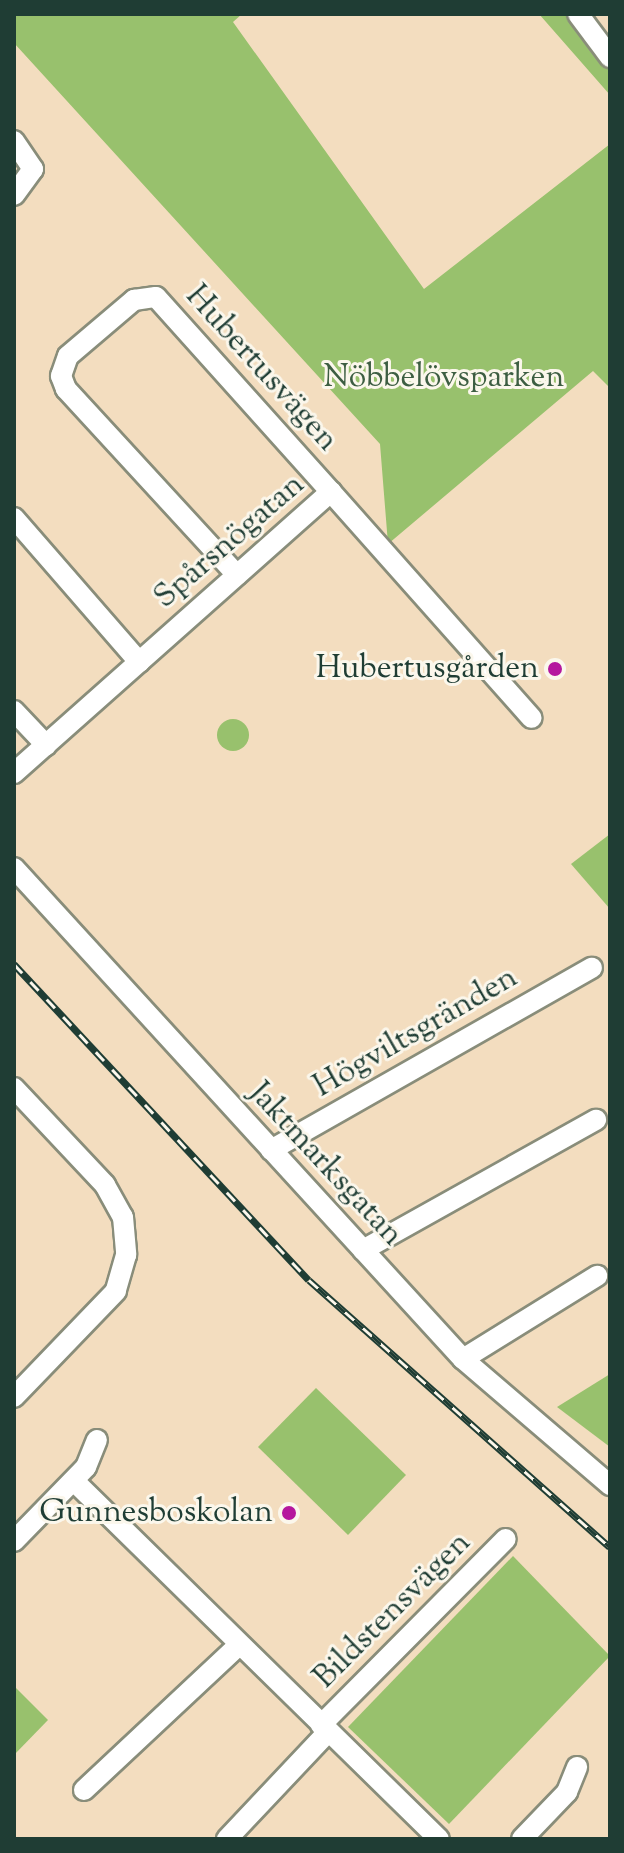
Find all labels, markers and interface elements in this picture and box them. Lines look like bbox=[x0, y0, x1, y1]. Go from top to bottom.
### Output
street label: Hubertusvägen bbox=[176, 278, 346, 460]
park label: Nöbbelövsparken bbox=[324, 359, 564, 397]
street label: Spårsnögatan bbox=[147, 466, 313, 618]
place label: Hubertusgården bbox=[316, 650, 539, 688]
marker: Hubertusgården bbox=[546, 660, 564, 678]
street label: Högviltsgränden bbox=[307, 959, 525, 1107]
street label: Jaktmarksgatan bbox=[240, 1075, 410, 1255]
place label: Gunnesboskolan bbox=[39, 1494, 273, 1532]
marker: Gunnesboskolan bbox=[280, 1504, 298, 1522]
street label: Bildstensvägen bbox=[307, 1525, 479, 1697]

